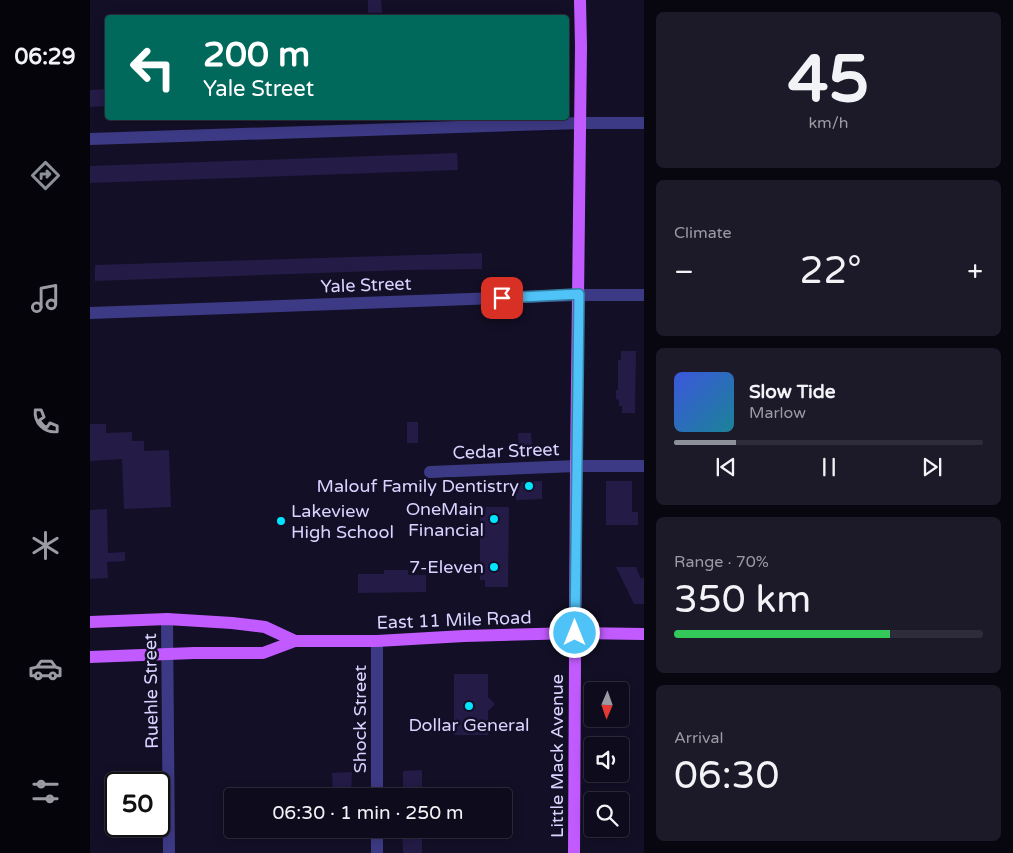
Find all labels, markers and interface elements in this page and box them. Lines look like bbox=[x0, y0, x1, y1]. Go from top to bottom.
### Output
text: 200 m bbox=[203, 34, 310, 76]
icon: left bbox=[120, 35, 185, 100]
text: 45 bbox=[788, 41, 869, 120]
text: 06:29 bbox=[15, 44, 75, 70]
text: Yale Street bbox=[203, 76, 314, 102]
text: km/h bbox=[808, 113, 849, 133]
icon: directions bbox=[28, 158, 63, 193]
text: Climate bbox=[674, 223, 732, 243]
text: 22° bbox=[800, 248, 862, 294]
text: − bbox=[674, 255, 694, 289]
text: + bbox=[967, 255, 983, 289]
street label: Yale Street bbox=[320, 272, 412, 298]
pin bbox=[481, 277, 523, 319]
icon: music bbox=[28, 281, 63, 316]
icon: arrive bbox=[488, 284, 516, 312]
text: Slow Tide bbox=[749, 381, 836, 403]
text: Marlow bbox=[749, 403, 806, 423]
icon: phone bbox=[28, 404, 63, 439]
street label: Cedar Street bbox=[452, 438, 560, 464]
icon: previous bbox=[712, 453, 740, 481]
icon: pause bbox=[815, 453, 843, 481]
icon: next bbox=[918, 453, 946, 481]
place label: Malouf Family Dentistry bbox=[317, 475, 519, 497]
marker: Malouf Family Dentistry bbox=[523, 480, 535, 492]
place label: OneMain Financial bbox=[406, 498, 484, 541]
place label: Lakeview High School bbox=[291, 500, 394, 543]
marker: OneMain Financial bbox=[488, 513, 500, 525]
marker: Lakeview High School bbox=[275, 515, 287, 527]
icon: climate bbox=[28, 528, 63, 563]
text: Range · 70% bbox=[674, 552, 769, 572]
place label: 7-Eleven bbox=[409, 556, 484, 578]
marker: 7-Eleven bbox=[488, 561, 500, 573]
text: 350 km bbox=[674, 577, 811, 623]
street label: East 11 Mile Road bbox=[376, 606, 532, 634]
position arrow bbox=[548, 606, 600, 658]
street label: Ruehle Street bbox=[139, 633, 163, 749]
icon: car bbox=[28, 651, 63, 686]
street label: Shock Street bbox=[349, 665, 371, 773]
street label: Little Mack Avenue bbox=[546, 674, 568, 838]
north arrow bbox=[584, 682, 629, 728]
map controls bbox=[584, 682, 629, 837]
marker: Dollar General bbox=[463, 700, 475, 712]
place label: Dollar General bbox=[408, 714, 530, 736]
text: Arrival bbox=[674, 728, 723, 748]
button: sound bbox=[584, 737, 629, 782]
text: 06:30 bbox=[674, 753, 779, 799]
speed limit sign: 50 bbox=[105, 772, 170, 837]
icon: filters bbox=[28, 774, 63, 809]
button: search bbox=[584, 792, 629, 837]
text: 06:30 · 1 min · 250 m bbox=[272, 802, 464, 824]

